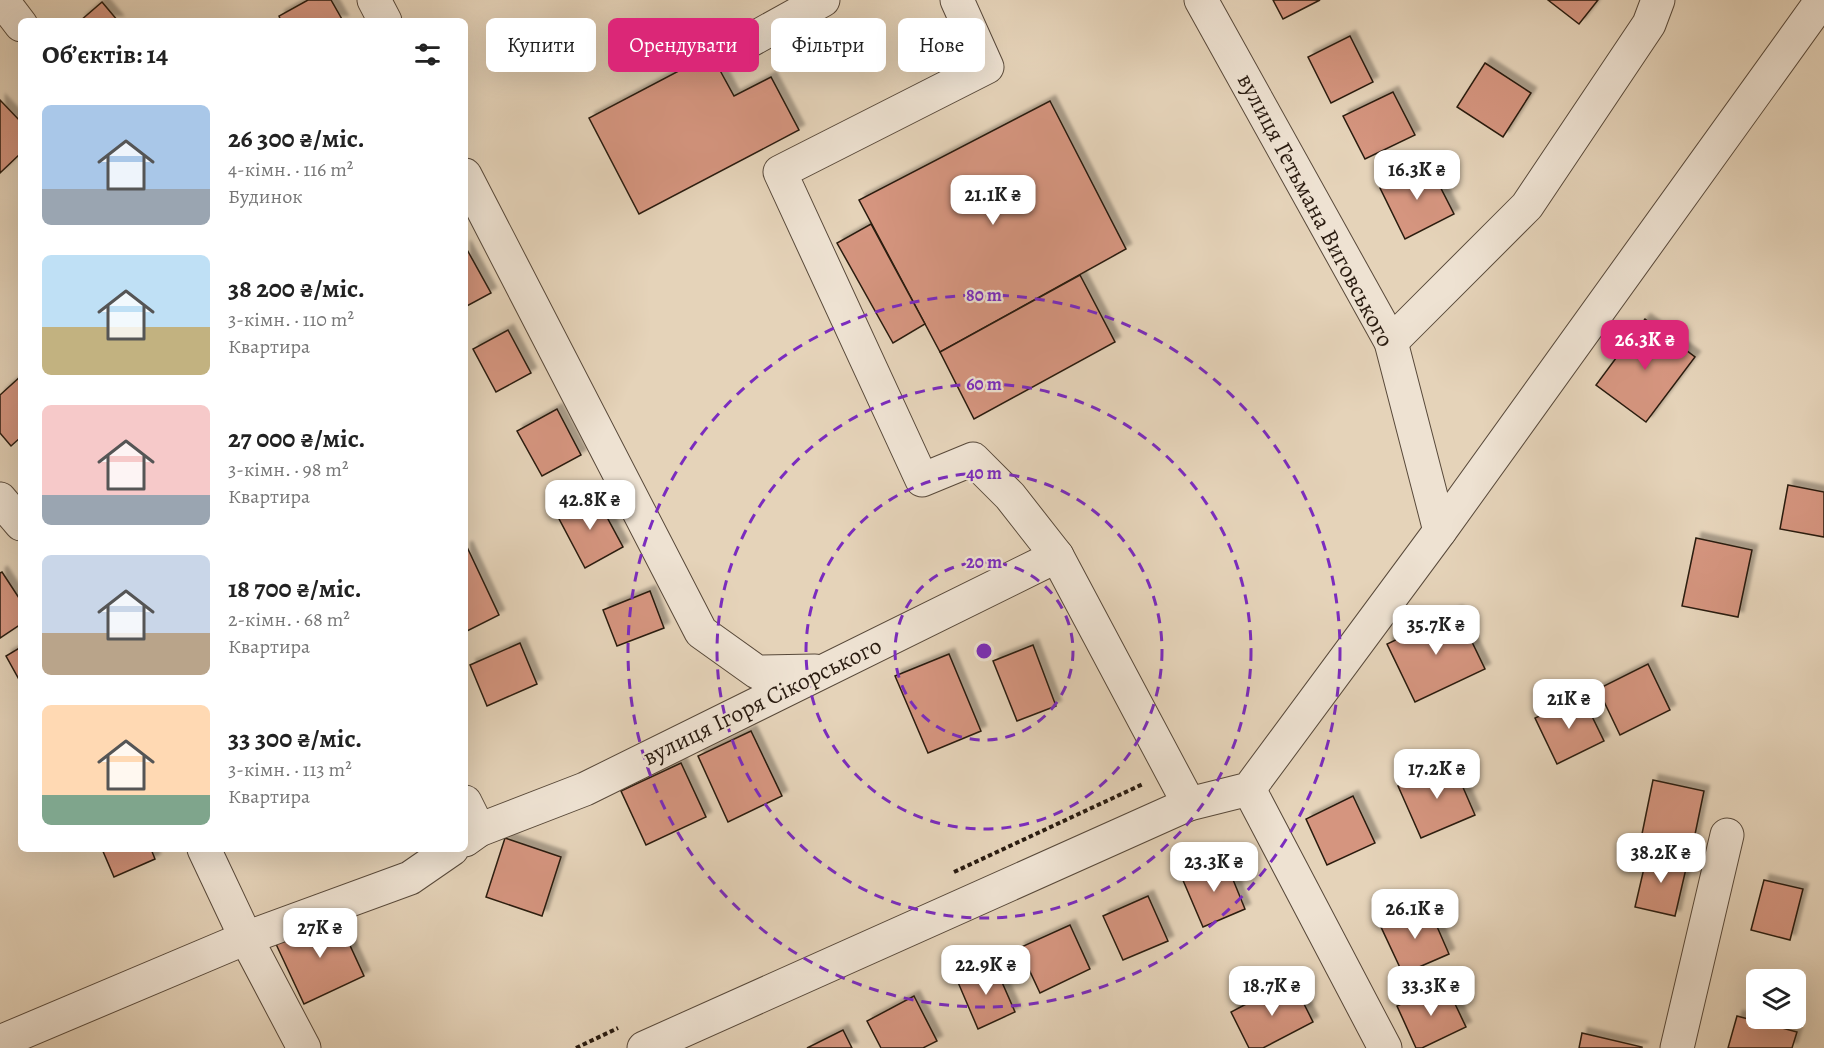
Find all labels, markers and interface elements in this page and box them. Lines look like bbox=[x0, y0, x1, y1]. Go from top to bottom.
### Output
chip: Купити bbox=[486, 18, 596, 72]
chip: Орендувати bbox=[608, 18, 759, 72]
chip: Фільтри bbox=[771, 18, 886, 72]
chip: Нове bbox=[898, 18, 985, 72]
text: Об’єктів: 14 bbox=[42, 37, 168, 72]
icon: filters bbox=[411, 38, 444, 71]
street label: вулиця Гетьмана Виговського bbox=[1230, 67, 1402, 353]
text: 26 300 ₴/міс. bbox=[228, 121, 365, 156]
icon: home bbox=[90, 129, 162, 201]
pin: 16.3K ₴ bbox=[1362, 150, 1472, 201]
text: 4-кімн. · 116 m² bbox=[228, 156, 353, 183]
text: 16.3K ₴ bbox=[1388, 156, 1446, 183]
pin: 21.1K ₴ bbox=[938, 175, 1048, 226]
text: 21.1K ₴ bbox=[965, 181, 1021, 208]
text: Будинок bbox=[228, 183, 303, 210]
text: 38 200 ₴/міс. bbox=[228, 271, 365, 306]
icon: home bbox=[90, 279, 162, 351]
text: 80 m bbox=[966, 283, 1002, 307]
text: 3-кімн. · 110 m² bbox=[228, 306, 354, 333]
pin: 26.3K ₴ bbox=[1590, 320, 1700, 371]
text: 26.3K ₴ bbox=[1615, 326, 1675, 353]
text: Квартира bbox=[228, 333, 310, 360]
text: 60 m bbox=[966, 372, 1002, 396]
text: 27 000 ₴/міс. bbox=[228, 421, 365, 456]
icon: home bbox=[90, 429, 162, 501]
text: 3-кімн. · 98 m² bbox=[228, 456, 349, 483]
text: 40 m bbox=[966, 461, 1002, 485]
pin: 42.8K ₴ bbox=[535, 480, 645, 531]
text: Квартира bbox=[228, 483, 310, 510]
text: 42.8K ₴ bbox=[559, 486, 621, 513]
text: 20 m bbox=[966, 550, 1002, 574]
text: 18 700 ₴/міс. bbox=[228, 571, 362, 606]
icon: home bbox=[90, 579, 162, 651]
pin: 35.7K ₴ bbox=[1381, 605, 1491, 656]
text: 2-кімн. · 68 m² bbox=[228, 606, 350, 633]
text: 35.7K ₴ bbox=[1407, 611, 1465, 638]
street label: вулиця Ігоря Сікорського bbox=[637, 629, 887, 773]
text: Квартира bbox=[228, 633, 310, 660]
centre of rings bbox=[974, 641, 994, 661]
pin: 21K ₴ bbox=[1527, 679, 1611, 730]
text: 21K ₴ bbox=[1547, 685, 1591, 712]
text: 33 300 ₴/міс. bbox=[228, 721, 362, 756]
icon: home bbox=[90, 729, 162, 801]
pin: 17.2K ₴ bbox=[1382, 749, 1492, 800]
text: 17.2K ₴ bbox=[1408, 755, 1466, 782]
text: 3-кімн. · 113 m² bbox=[228, 756, 352, 783]
text: Квартира bbox=[228, 783, 310, 810]
pin: 38.2K ₴ bbox=[1606, 833, 1716, 884]
text: 38.2K ₴ bbox=[1631, 839, 1691, 866]
pin: 23.3K ₴ bbox=[1159, 842, 1269, 893]
text: 23.3K ₴ bbox=[1184, 848, 1244, 875]
pin: 26.1K ₴ bbox=[1360, 889, 1470, 940]
text: 26.1K ₴ bbox=[1385, 895, 1445, 922]
pin: 27K ₴ bbox=[278, 908, 362, 959]
text: 27K ₴ bbox=[297, 914, 343, 941]
pin: 22.9K ₴ bbox=[931, 945, 1041, 996]
text: 22.9K ₴ bbox=[955, 951, 1017, 978]
pin: 18.7K ₴ bbox=[1217, 966, 1327, 1017]
pin: 33.3K ₴ bbox=[1376, 966, 1486, 1017]
map controls bbox=[1746, 969, 1806, 1029]
button: layers bbox=[1746, 969, 1806, 1029]
text: 18.7K ₴ bbox=[1243, 972, 1301, 999]
text: 33.3K ₴ bbox=[1402, 972, 1460, 999]

